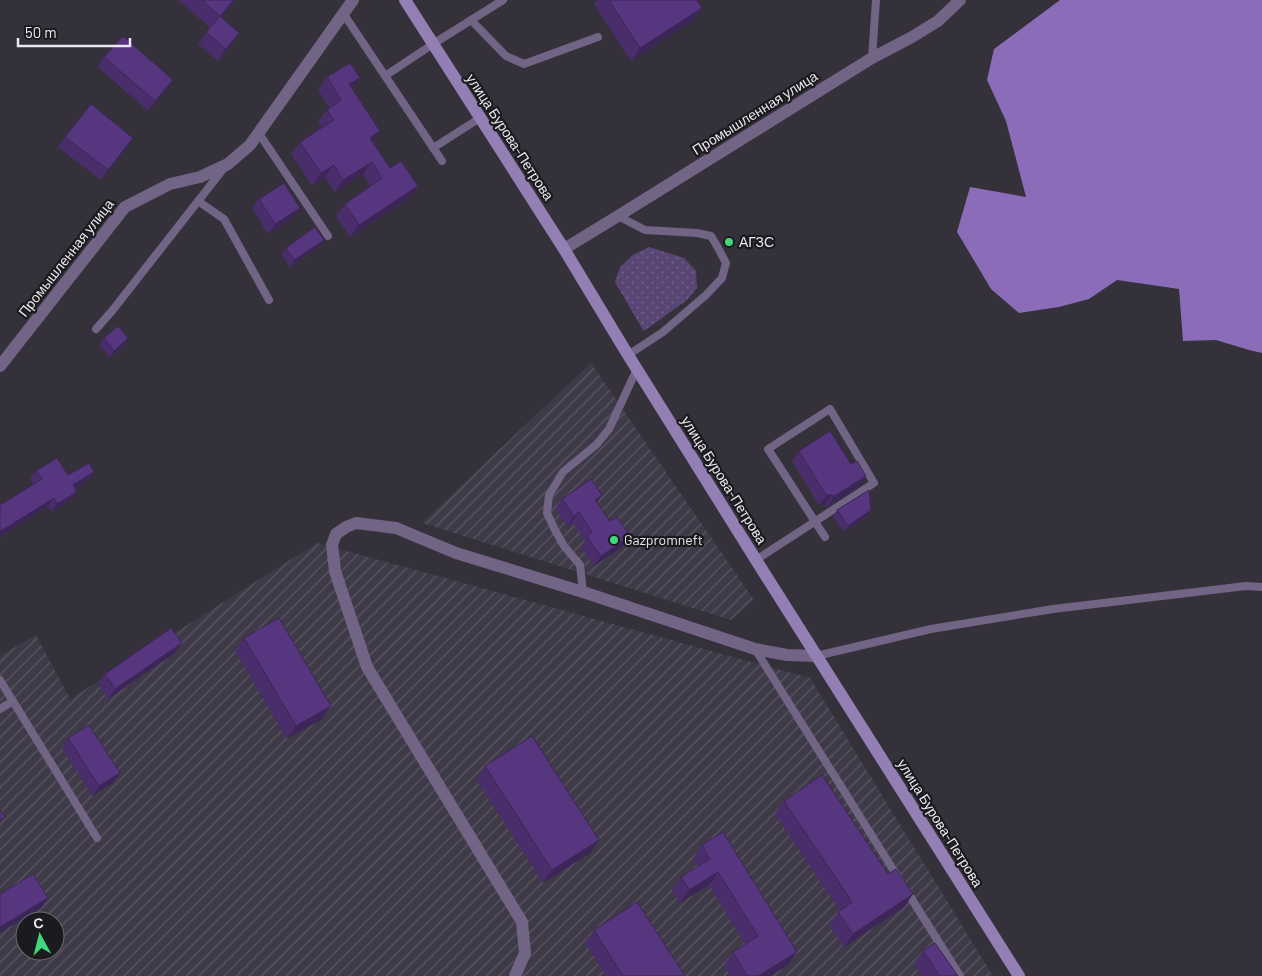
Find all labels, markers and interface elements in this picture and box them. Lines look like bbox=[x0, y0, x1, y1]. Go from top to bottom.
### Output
scale bar bbox=[18, 15, 130, 47]
text: 50 m bbox=[25, 23, 57, 41]
street label: Промышленная улица bbox=[689, 67, 821, 158]
street label: улица Бурова-Петрова bbox=[463, 70, 558, 203]
street label: Промышленная улица bbox=[14, 195, 117, 320]
place label: АГЗС bbox=[739, 233, 774, 250]
marker: АГЗС bbox=[723, 236, 735, 248]
street label: улица Бурова-Петрова bbox=[678, 413, 771, 547]
place label: Gazpromneft bbox=[624, 531, 703, 548]
marker: Gazpromneft bbox=[608, 534, 620, 546]
street label: улица Бурова-Петрова bbox=[894, 756, 987, 890]
north arrow bbox=[15, 911, 65, 961]
text: С bbox=[32, 914, 44, 932]

